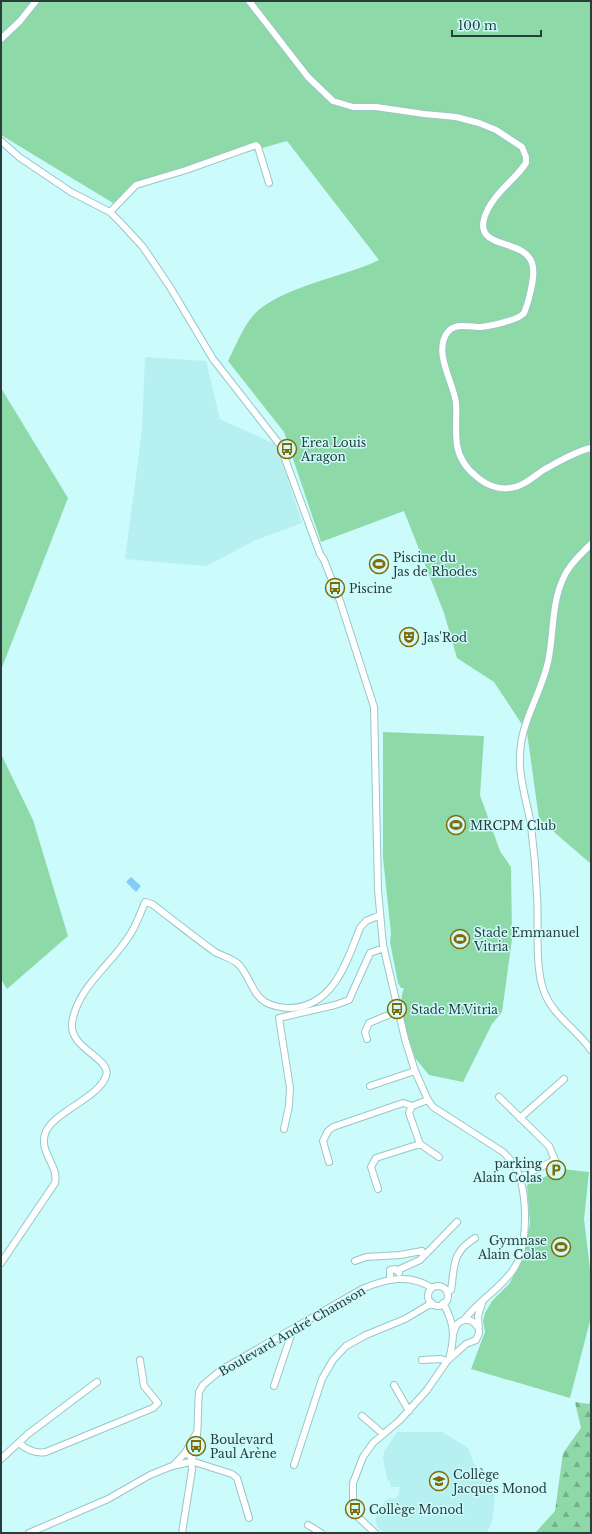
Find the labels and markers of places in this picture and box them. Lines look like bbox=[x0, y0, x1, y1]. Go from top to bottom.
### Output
place label: Erea Louis Aragon bbox=[300, 435, 366, 464]
bus stop icon: Erea Louis Aragon bbox=[276, 438, 298, 460]
place label: Piscine du Jas de Rhodes bbox=[391, 550, 477, 579]
sports icon: Piscine du Jas de Rhodes bbox=[368, 553, 390, 575]
bus stop icon: Piscine bbox=[324, 577, 346, 599]
place label: Piscine bbox=[349, 581, 393, 596]
theatre icon: Jas'Rod bbox=[398, 626, 420, 648]
place label: Jas'Rod bbox=[421, 630, 467, 645]
sports icon: MRCPM Club bbox=[445, 814, 467, 836]
place label: MRCPM Club bbox=[470, 818, 556, 833]
place label: Stade Emmanuel Vitria bbox=[473, 925, 580, 954]
sports icon: Stade Emmanuel Vitria bbox=[449, 928, 471, 950]
bus stop icon: Stade M.Vitria bbox=[386, 998, 408, 1020]
place label: Stade M.Vitria bbox=[411, 1002, 498, 1017]
place label: parking Alain Colas bbox=[472, 1156, 543, 1185]
parking icon: parking Alain Colas bbox=[545, 1159, 567, 1181]
place label: Gymnase Alain Colas bbox=[477, 1233, 547, 1262]
sports icon: Gymnase Alain Colas bbox=[550, 1236, 572, 1258]
place label: Boulevard Paul Arène bbox=[210, 1432, 277, 1461]
bus stop icon: Boulevard Paul Arène bbox=[185, 1435, 207, 1457]
place label: Collège Jacques Monod bbox=[451, 1467, 547, 1496]
school or university icon: Collège Jacques Monod bbox=[428, 1470, 450, 1492]
bus stop icon: Collège Monod bbox=[344, 1498, 366, 1520]
place label: Collège Monod bbox=[369, 1502, 463, 1517]

